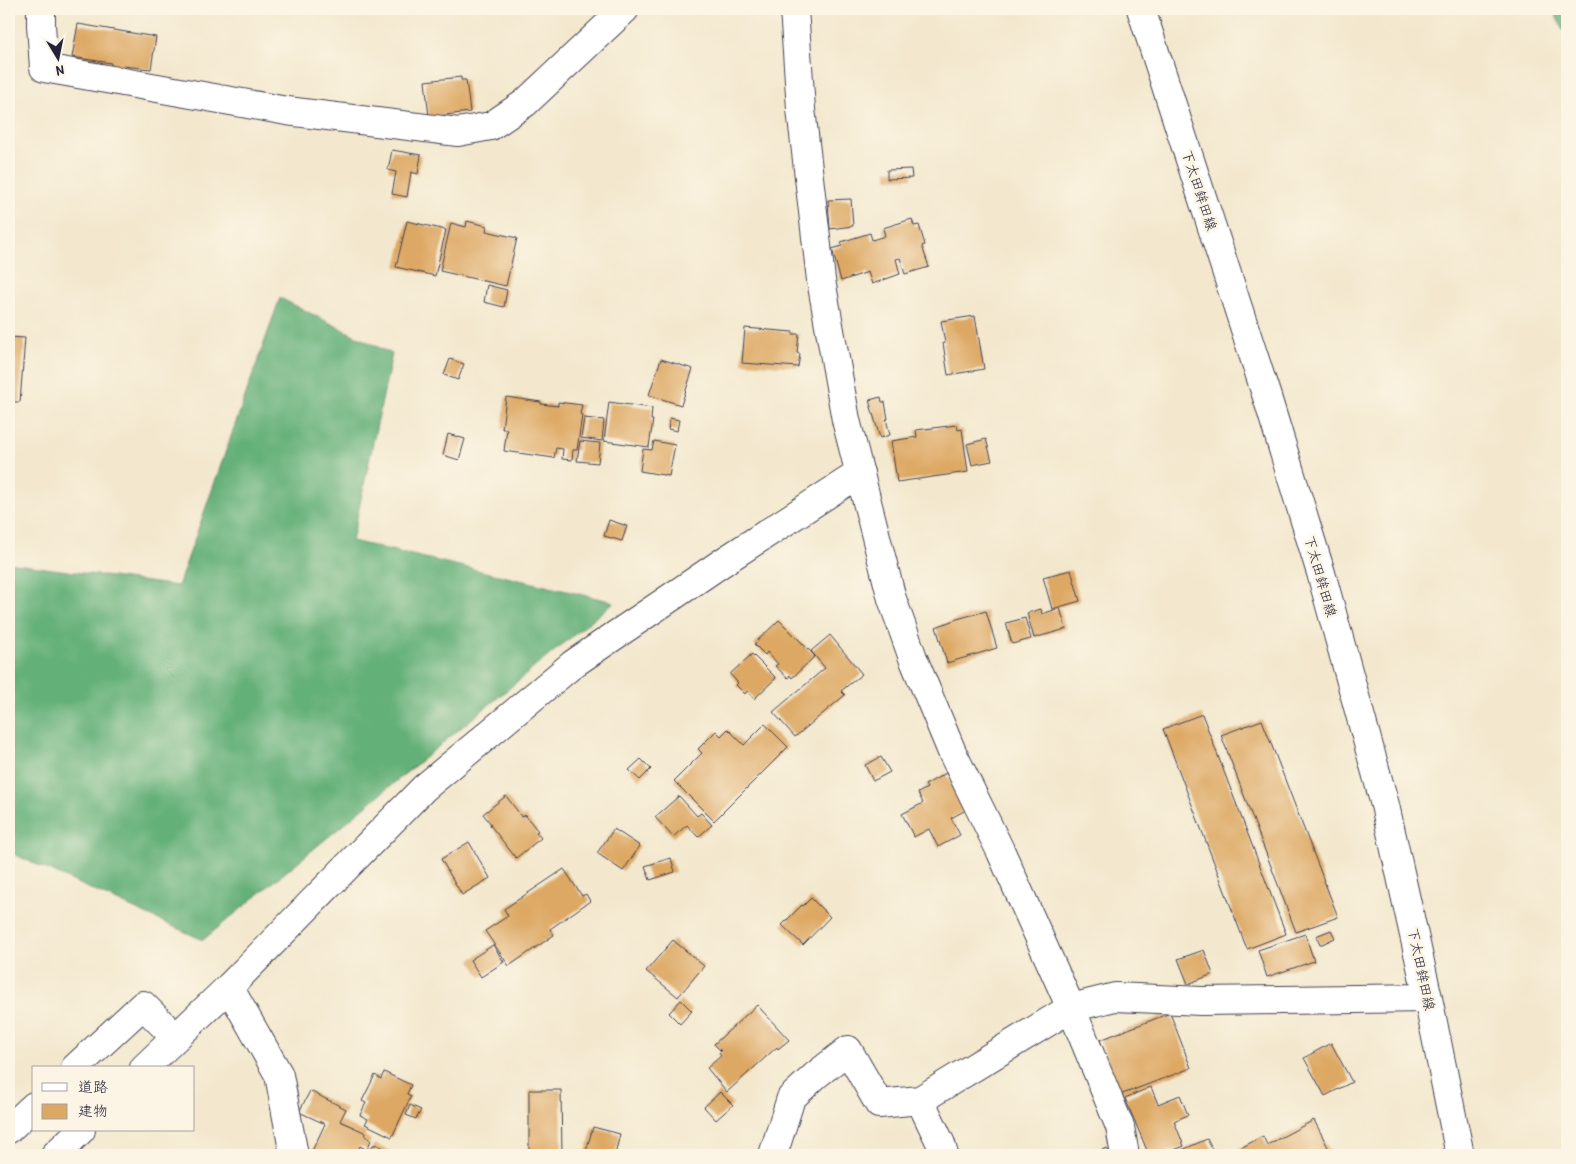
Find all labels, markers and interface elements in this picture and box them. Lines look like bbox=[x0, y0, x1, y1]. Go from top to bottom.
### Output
north arrow bbox=[32, 32, 82, 82]
text: N bbox=[54, 61, 66, 81]
street label: 下太田鉾田線 bbox=[1178, 147, 1222, 233]
street label: 下太田鉾田線 bbox=[1300, 533, 1342, 619]
street label: 下太田鉾田線 bbox=[1404, 926, 1440, 1012]
legend bbox=[32, 1066, 195, 1132]
text: 道路 bbox=[78, 1076, 108, 1097]
text: 建物 bbox=[78, 1100, 108, 1121]

